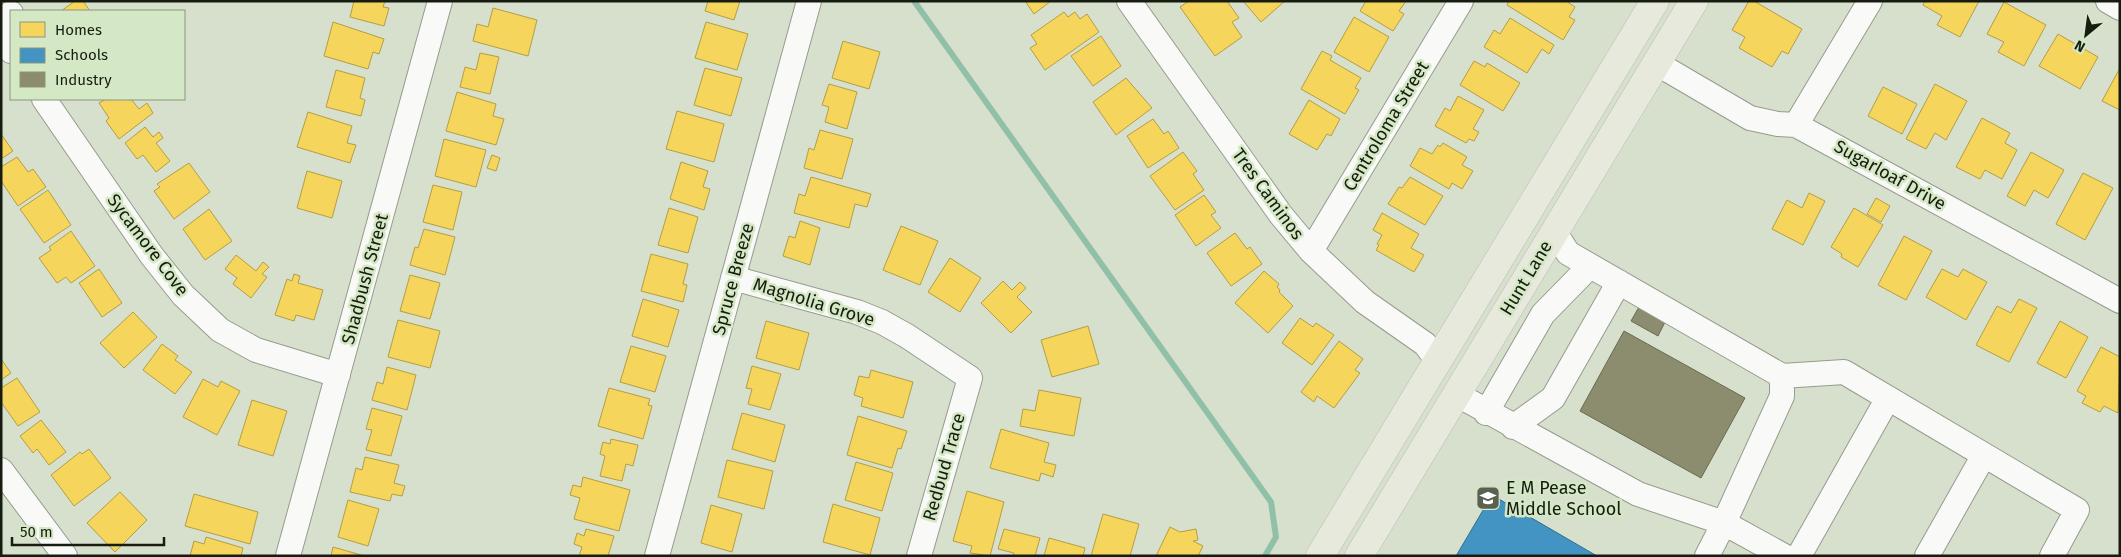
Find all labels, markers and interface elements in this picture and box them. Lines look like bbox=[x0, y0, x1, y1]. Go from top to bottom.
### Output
legend bbox=[10, 10, 185, 100]
north arrow bbox=[2061, 10, 2111, 60]
text: Homes bbox=[55, 21, 102, 39]
text: N bbox=[2072, 36, 2088, 56]
text: Schools bbox=[55, 46, 108, 64]
street label: Centroloma Street bbox=[1338, 56, 1434, 195]
text: Industry bbox=[55, 71, 112, 89]
street label: Sugarloaf Drive bbox=[1830, 135, 1950, 215]
street label: Tres Caminos bbox=[1227, 144, 1309, 244]
street label: Sycamore Cove bbox=[102, 190, 194, 300]
street label: Shadbush Street bbox=[337, 211, 393, 347]
street label: Spruce Breeze bbox=[707, 221, 759, 337]
street label: Hunt Lane bbox=[1495, 237, 1557, 319]
street label: Magnolia Grove bbox=[751, 273, 877, 331]
street label: Redbud Trace bbox=[918, 411, 970, 523]
place label: E M Pease Middle School bbox=[1506, 477, 1622, 520]
school or university icon: E M Pease Middle School bbox=[1475, 485, 1501, 511]
scale bar bbox=[12, 514, 165, 546]
text: 50 m bbox=[20, 523, 53, 541]

